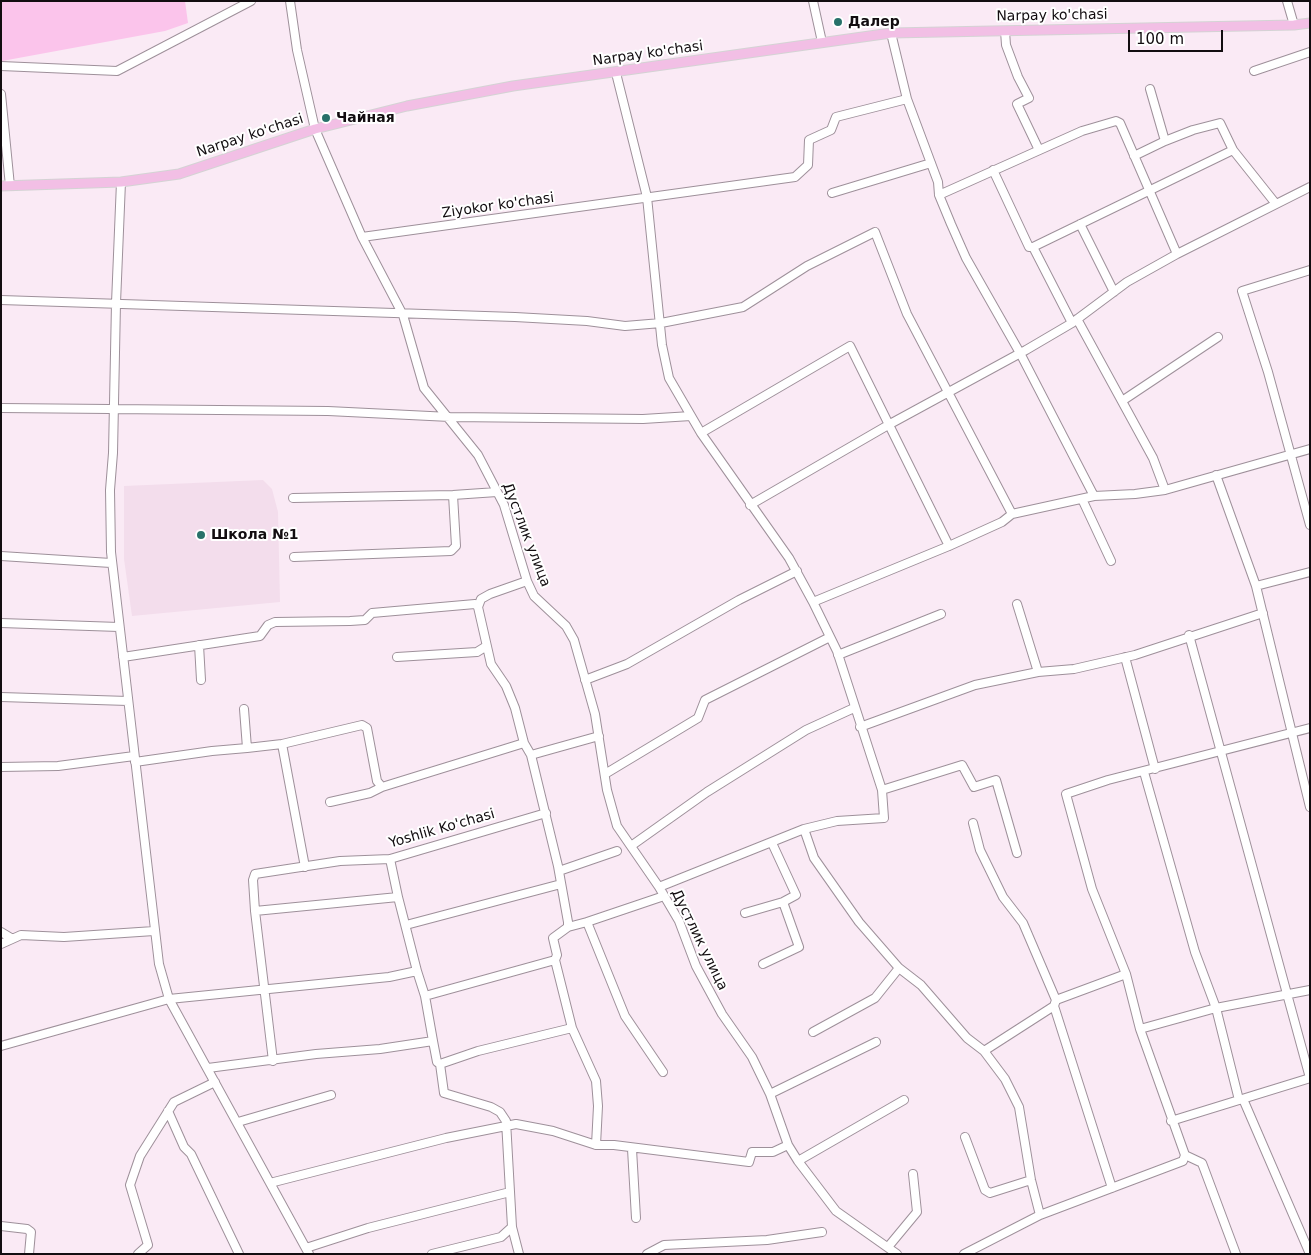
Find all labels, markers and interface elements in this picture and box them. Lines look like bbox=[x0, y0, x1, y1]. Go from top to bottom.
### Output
street label: Narpay ko'chasi bbox=[996, 7, 1108, 25]
place label: Далер bbox=[848, 14, 900, 30]
marker: Далер bbox=[832, 16, 844, 28]
scale bar bbox=[1131, 20, 1226, 52]
text: 100 m bbox=[1136, 30, 1184, 48]
street label: Narpay ko'chasi bbox=[592, 38, 704, 70]
place label: Чайная bbox=[336, 110, 395, 126]
street label: Narpay ko'chasi bbox=[194, 111, 306, 161]
marker: Чайная bbox=[320, 112, 332, 124]
street label: Ziyokor ko'chasi bbox=[441, 190, 555, 222]
street label: Дустлик улица bbox=[498, 480, 554, 590]
place label: Школа №1 bbox=[211, 527, 299, 543]
marker: Школа №1 bbox=[195, 529, 207, 541]
street label: Yoshlik Ko'chasi bbox=[387, 806, 497, 852]
street label: Дустлик улица bbox=[667, 887, 731, 993]

